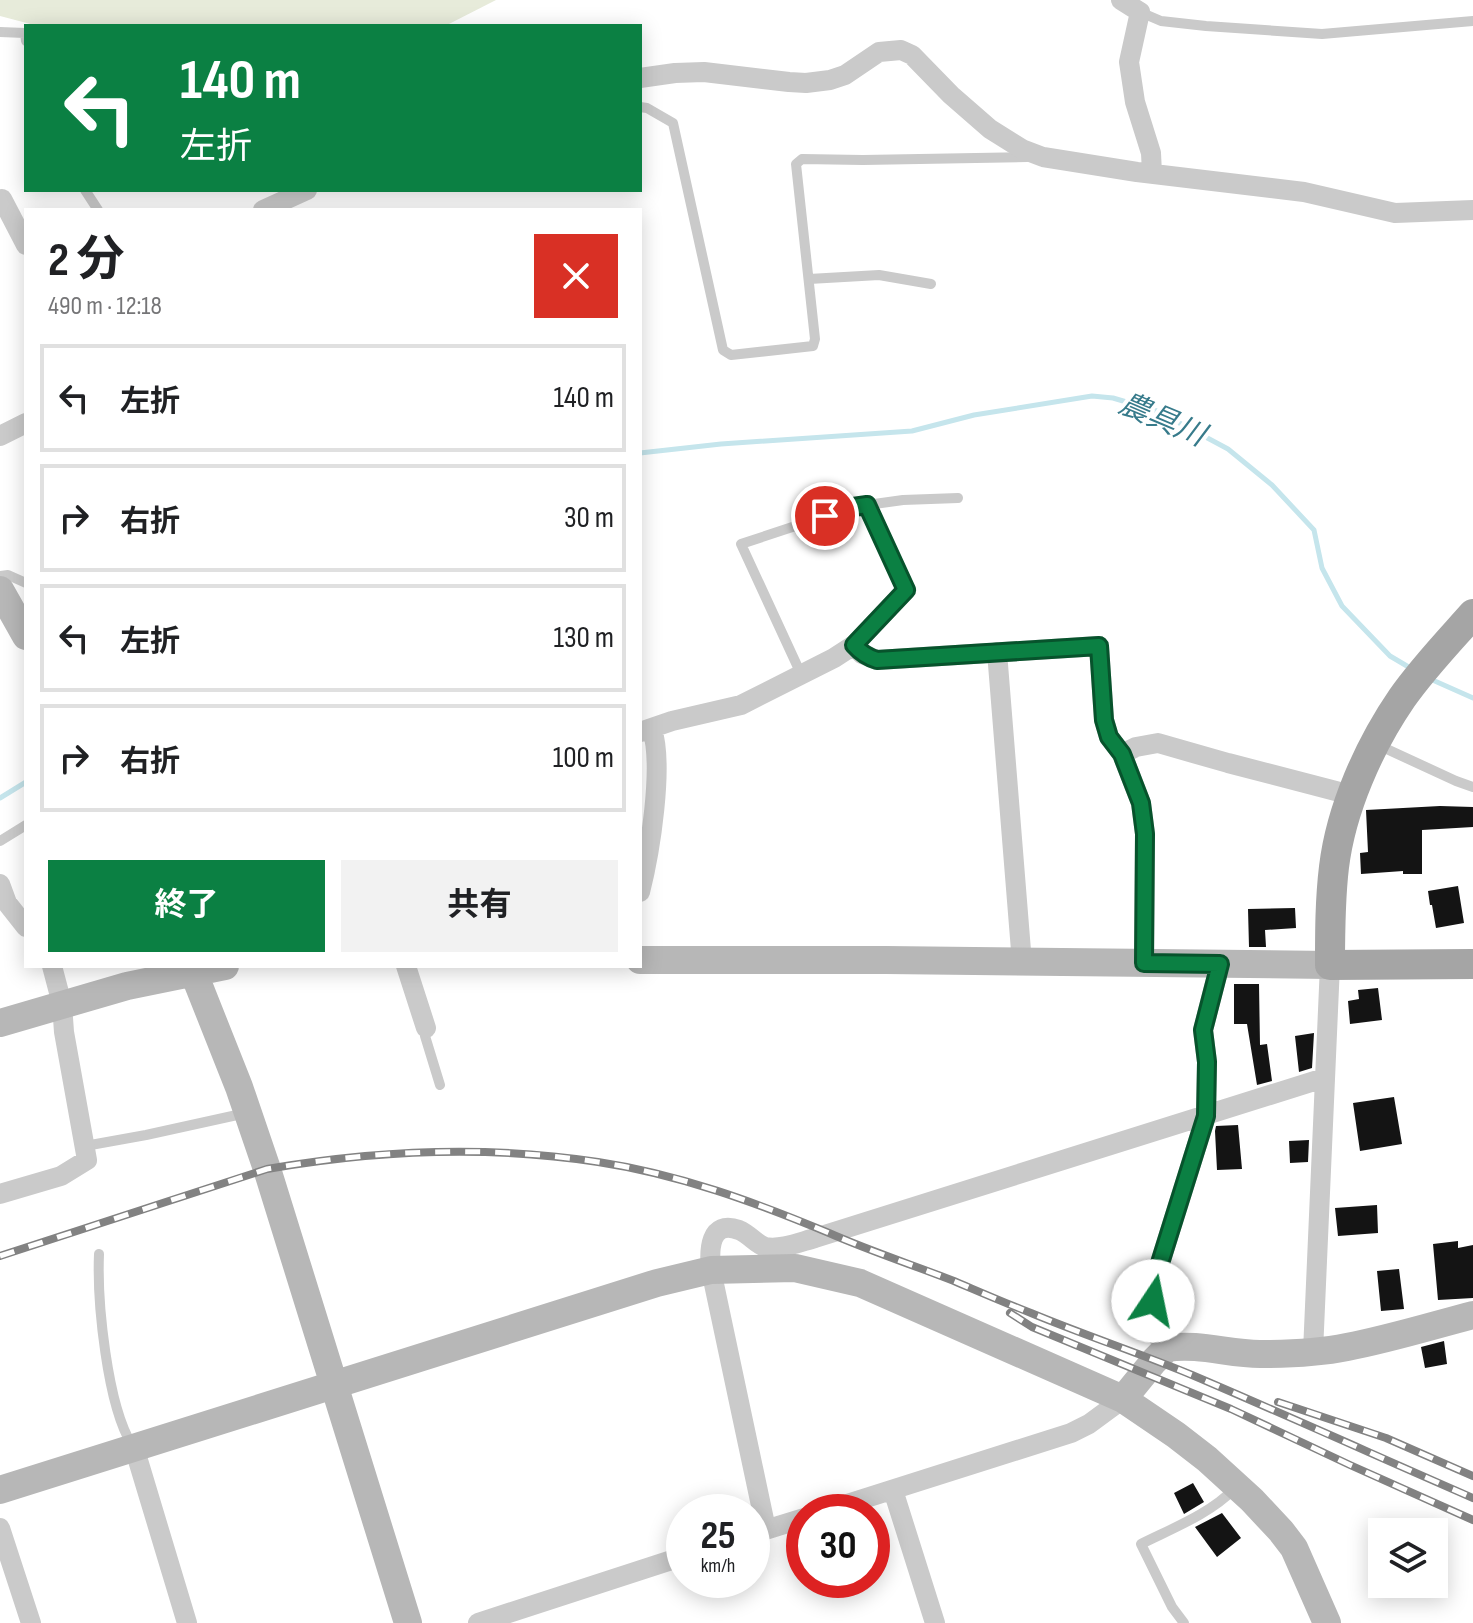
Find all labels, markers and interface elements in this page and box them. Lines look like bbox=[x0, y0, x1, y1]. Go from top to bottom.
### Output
text: 140 m bbox=[180, 48, 301, 115]
icon: left bbox=[48, 56, 152, 160]
text: 左折 bbox=[180, 126, 252, 169]
text: 2 分 bbox=[48, 232, 125, 289]
button: close bbox=[534, 234, 618, 318]
text: 490 m · 12:18 bbox=[48, 291, 162, 322]
icon: left bbox=[52, 376, 96, 420]
text: 140 m bbox=[554, 380, 614, 416]
text: 左折 bbox=[120, 384, 180, 420]
water label: 農具川 bbox=[1114, 386, 1213, 455]
pin bbox=[791, 482, 859, 550]
icon: arrive bbox=[803, 494, 847, 538]
icon: right bbox=[52, 496, 96, 540]
text: 30 m bbox=[564, 500, 614, 536]
text: 右折 bbox=[120, 504, 180, 540]
icon: left bbox=[52, 616, 96, 660]
text: 130 m bbox=[554, 620, 614, 656]
text: 左折 bbox=[120, 624, 180, 660]
icon: right bbox=[52, 736, 96, 780]
text: 100 m bbox=[553, 740, 614, 776]
text: 右折 bbox=[120, 744, 180, 780]
button: 終了 bbox=[48, 860, 325, 952]
button: 共有 bbox=[341, 860, 618, 952]
position arrow bbox=[1111, 1259, 1195, 1343]
speed limit sign: 30 bbox=[786, 1494, 890, 1598]
text: 25 bbox=[700, 1512, 736, 1560]
map controls bbox=[1368, 1518, 1448, 1598]
button: layers bbox=[1368, 1518, 1448, 1598]
text: km/h bbox=[701, 1554, 735, 1578]

